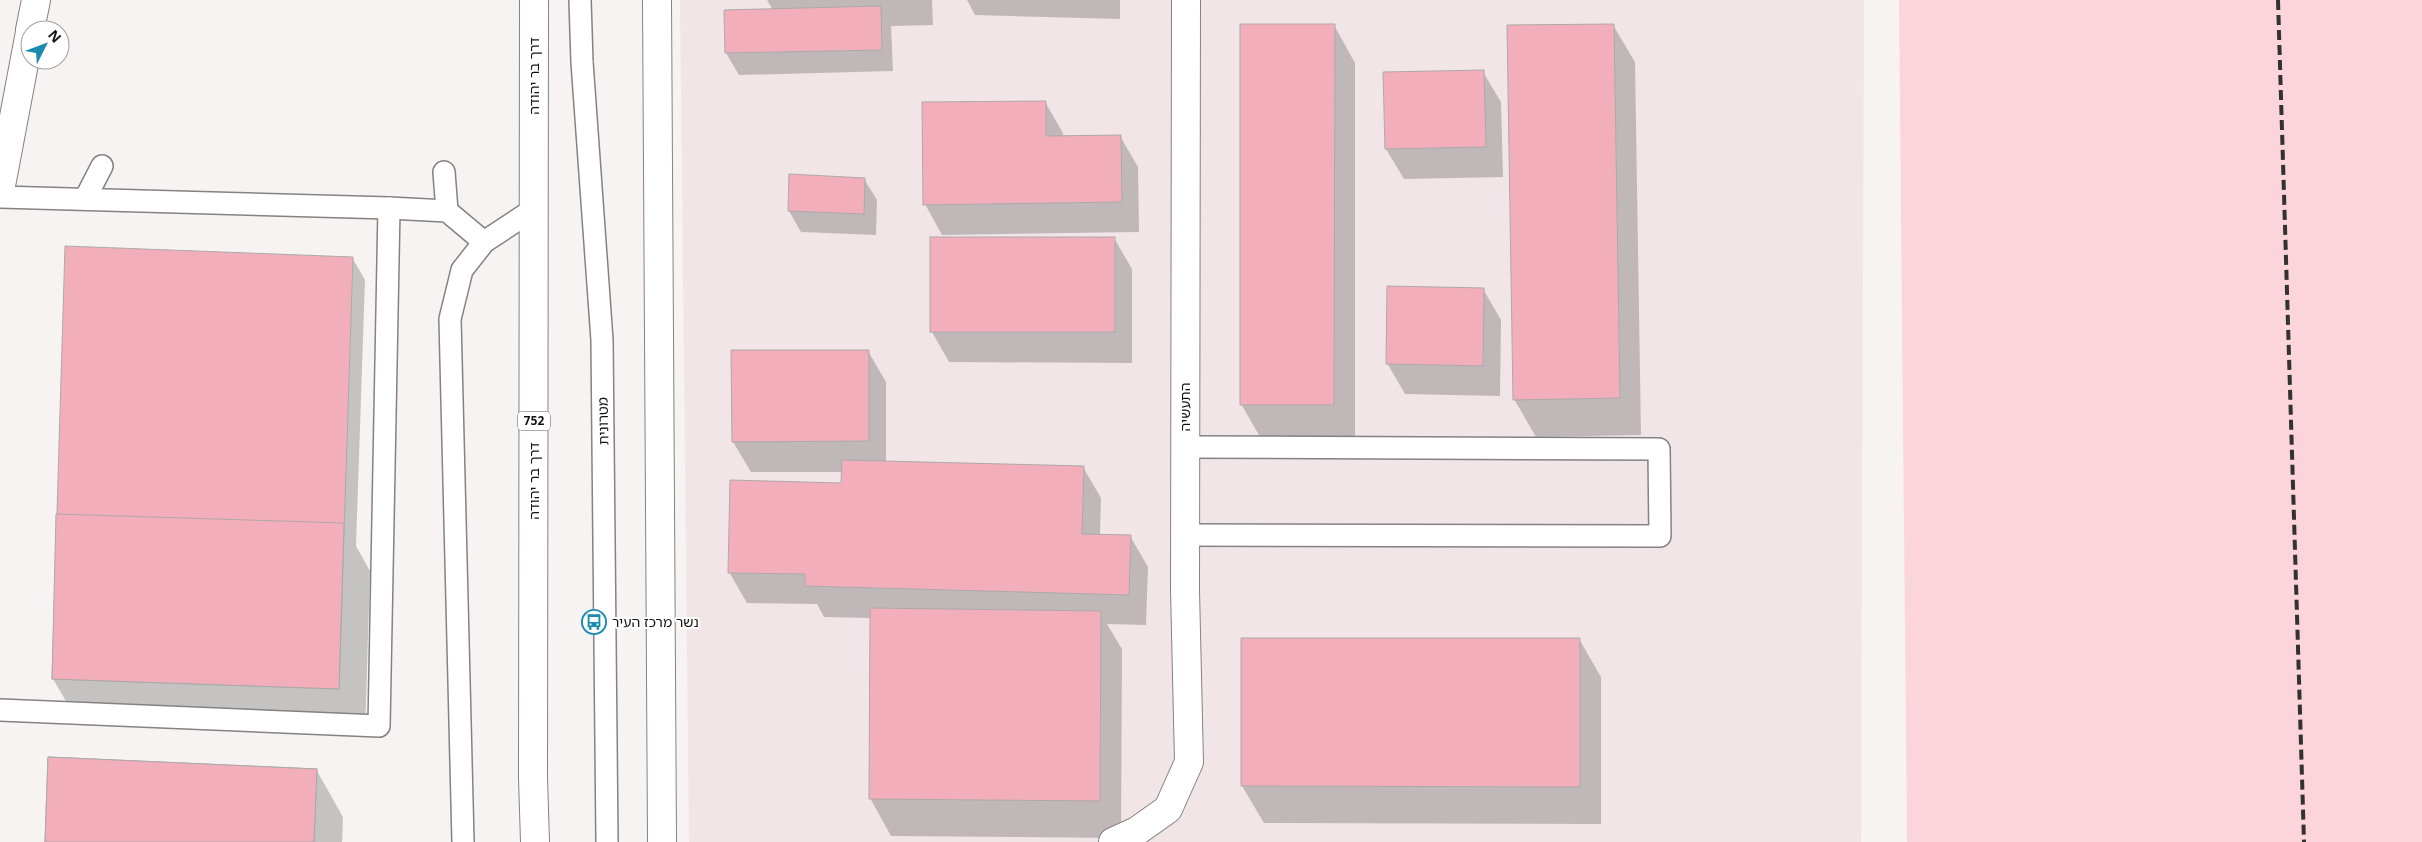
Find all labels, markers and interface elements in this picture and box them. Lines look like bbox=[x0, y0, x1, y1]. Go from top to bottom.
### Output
north arrow bbox=[20, 20, 70, 70]
text: N bbox=[44, 25, 66, 46]
street label: דרך בר יהודה bbox=[524, 37, 543, 115]
street label: התעשיה bbox=[1175, 383, 1194, 431]
street label: מטרונית bbox=[593, 397, 612, 445]
road number: 752 bbox=[518, 412, 550, 431]
street label: דרך בר יהודה bbox=[524, 442, 543, 520]
bus stop icon: נשר מרכז העיר bbox=[581, 609, 607, 635]
place label: נשר מרכז העיר bbox=[612, 612, 699, 631]

